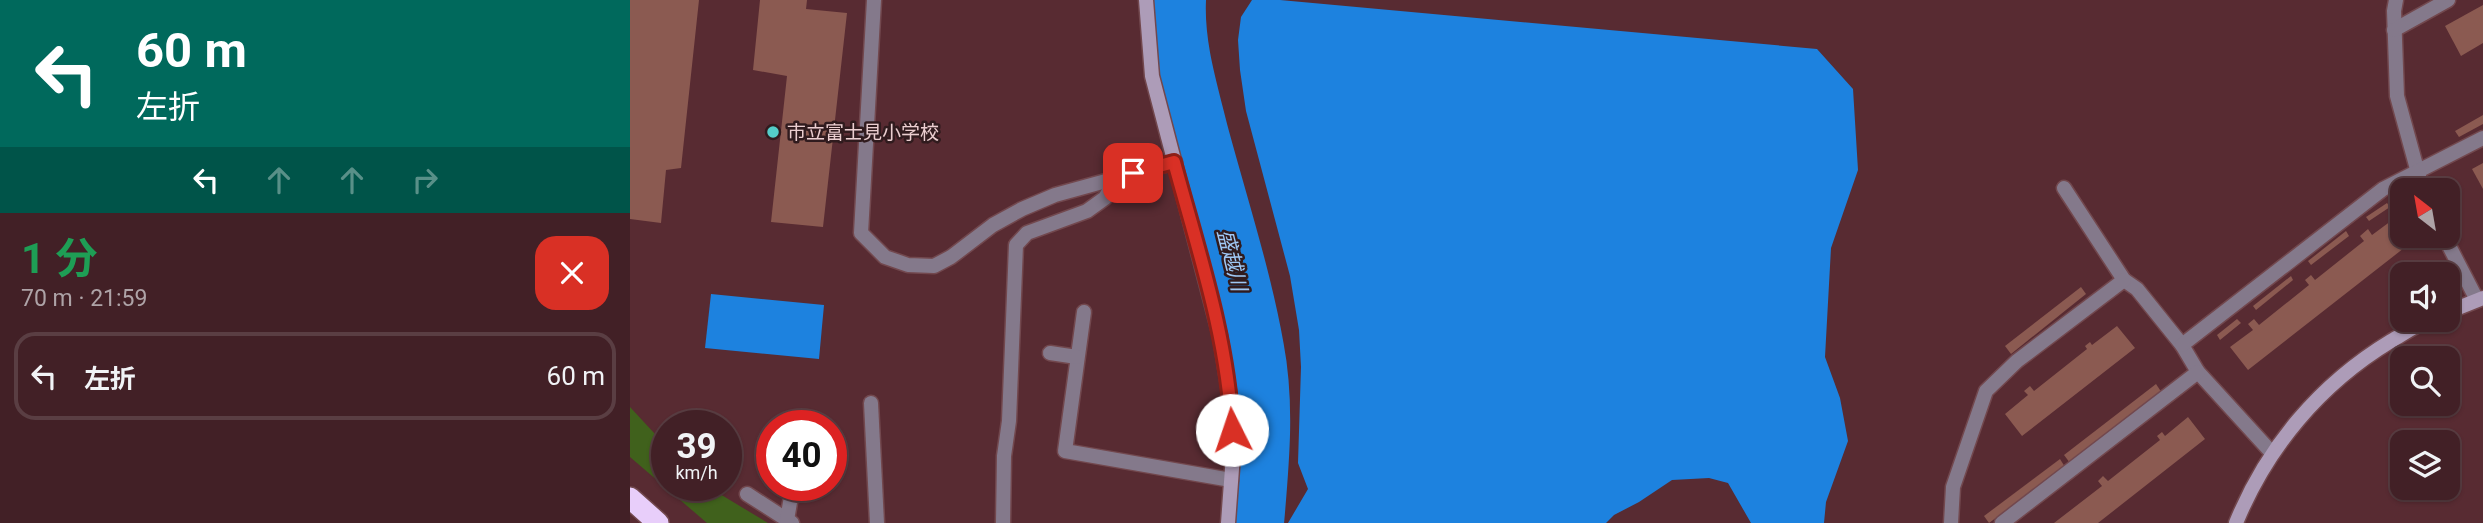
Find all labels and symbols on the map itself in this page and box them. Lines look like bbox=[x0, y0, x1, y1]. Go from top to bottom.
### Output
place label: 市立富士見小学校 bbox=[787, 121, 939, 144]
marker: 市立富士見小学校 bbox=[765, 124, 781, 140]
pin bbox=[1103, 143, 1163, 203]
north arrow bbox=[2390, 178, 2460, 248]
water label: 盛越川 bbox=[1213, 227, 1252, 295]
position arrow bbox=[1195, 393, 1269, 467]
speed limit sign: 40 bbox=[756, 410, 847, 501]

